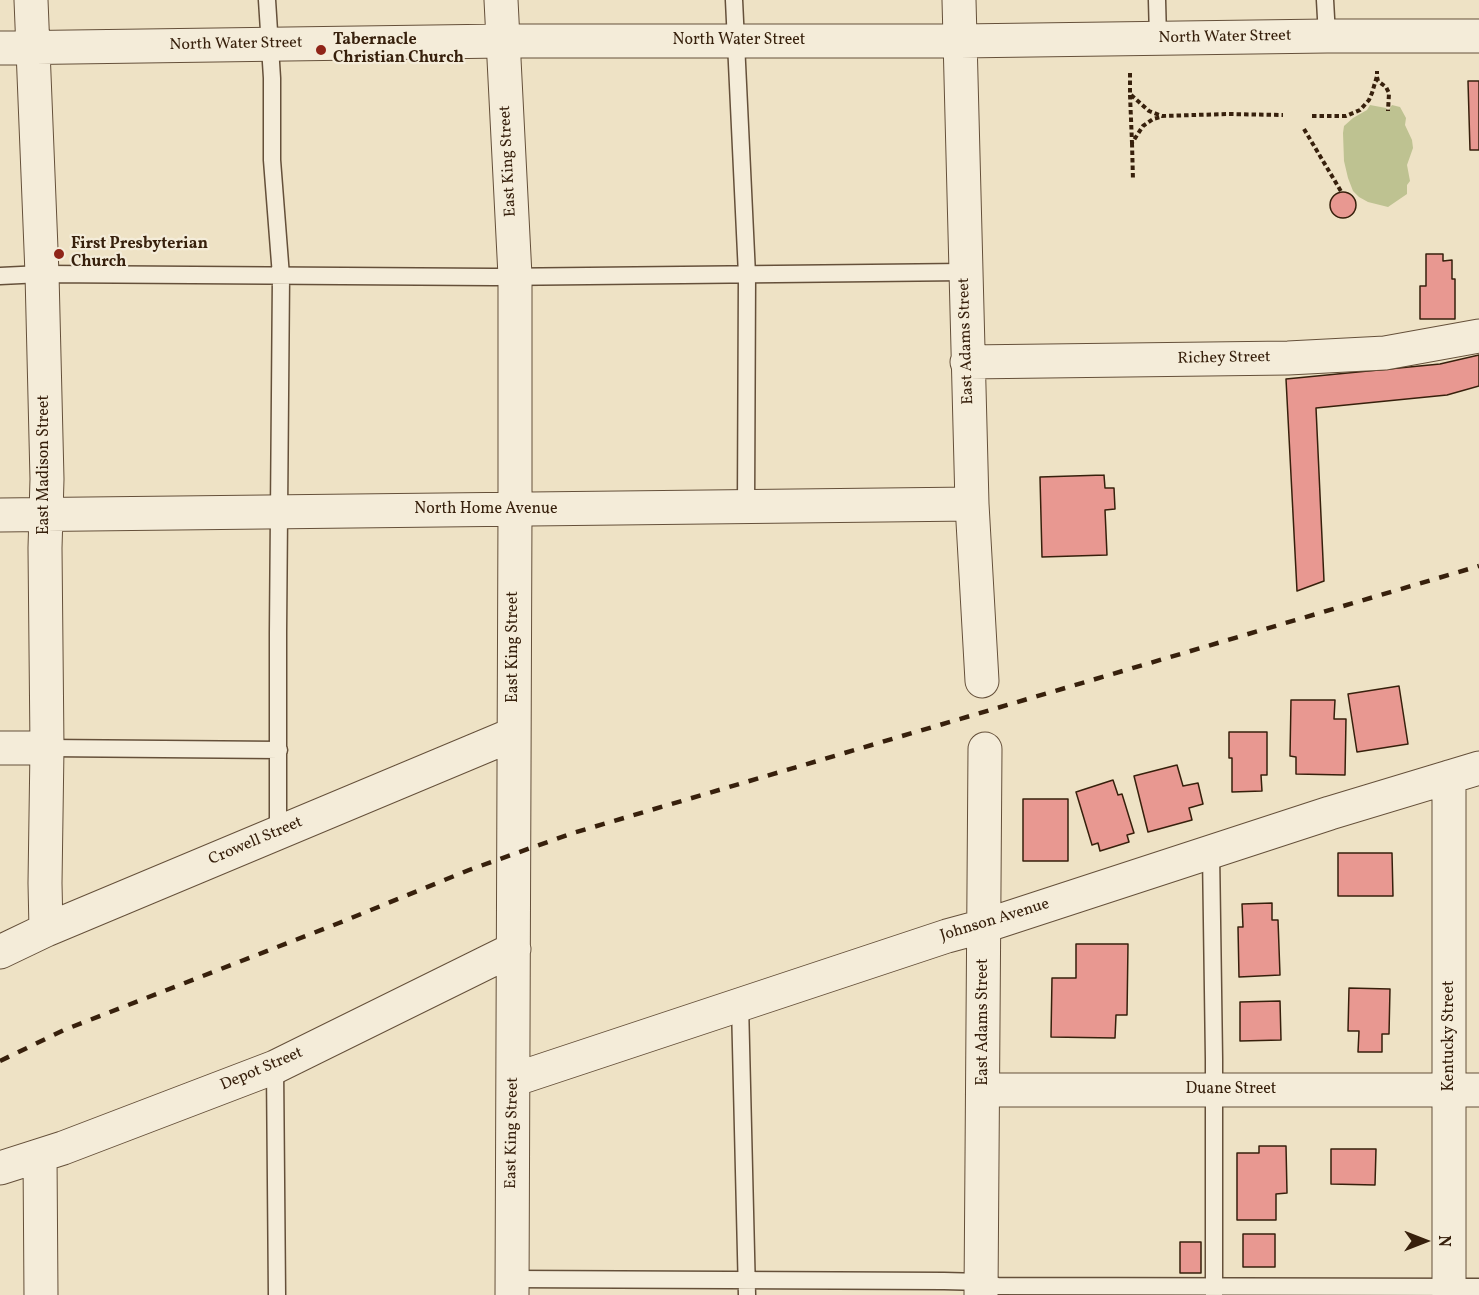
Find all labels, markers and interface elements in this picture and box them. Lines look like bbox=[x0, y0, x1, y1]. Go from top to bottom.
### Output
street label: North Water Street bbox=[1158, 27, 1292, 49]
place label: Tabernacle Christian Church bbox=[333, 31, 464, 69]
street label: North Water Street bbox=[673, 31, 805, 51]
street label: North Water Street bbox=[169, 34, 303, 56]
marker: Tabernacle Christian Church bbox=[314, 43, 328, 57]
street label: East King Street bbox=[496, 105, 522, 217]
place label: First Presbyterian Church bbox=[71, 235, 208, 273]
marker: First Presbyterian Church bbox=[52, 247, 66, 261]
street label: East Adams Street bbox=[955, 277, 979, 405]
street label: Richey Street bbox=[1177, 349, 1271, 369]
street label: East Madison Street bbox=[35, 395, 55, 535]
street label: North Home Avenue bbox=[414, 500, 558, 520]
street label: East King Street bbox=[504, 591, 524, 703]
street label: Crowell Street bbox=[206, 814, 306, 870]
street label: Johnson Avenue bbox=[938, 895, 1052, 947]
street label: East Adams Street bbox=[974, 958, 994, 1086]
street label: Kentucky Street bbox=[1440, 980, 1460, 1092]
street label: Depot Street bbox=[218, 1044, 306, 1096]
street label: East King Street bbox=[502, 1077, 524, 1189]
street label: Duane Street bbox=[1186, 1080, 1276, 1100]
north arrow bbox=[1395, 1211, 1455, 1271]
text: N bbox=[1432, 1235, 1454, 1247]

